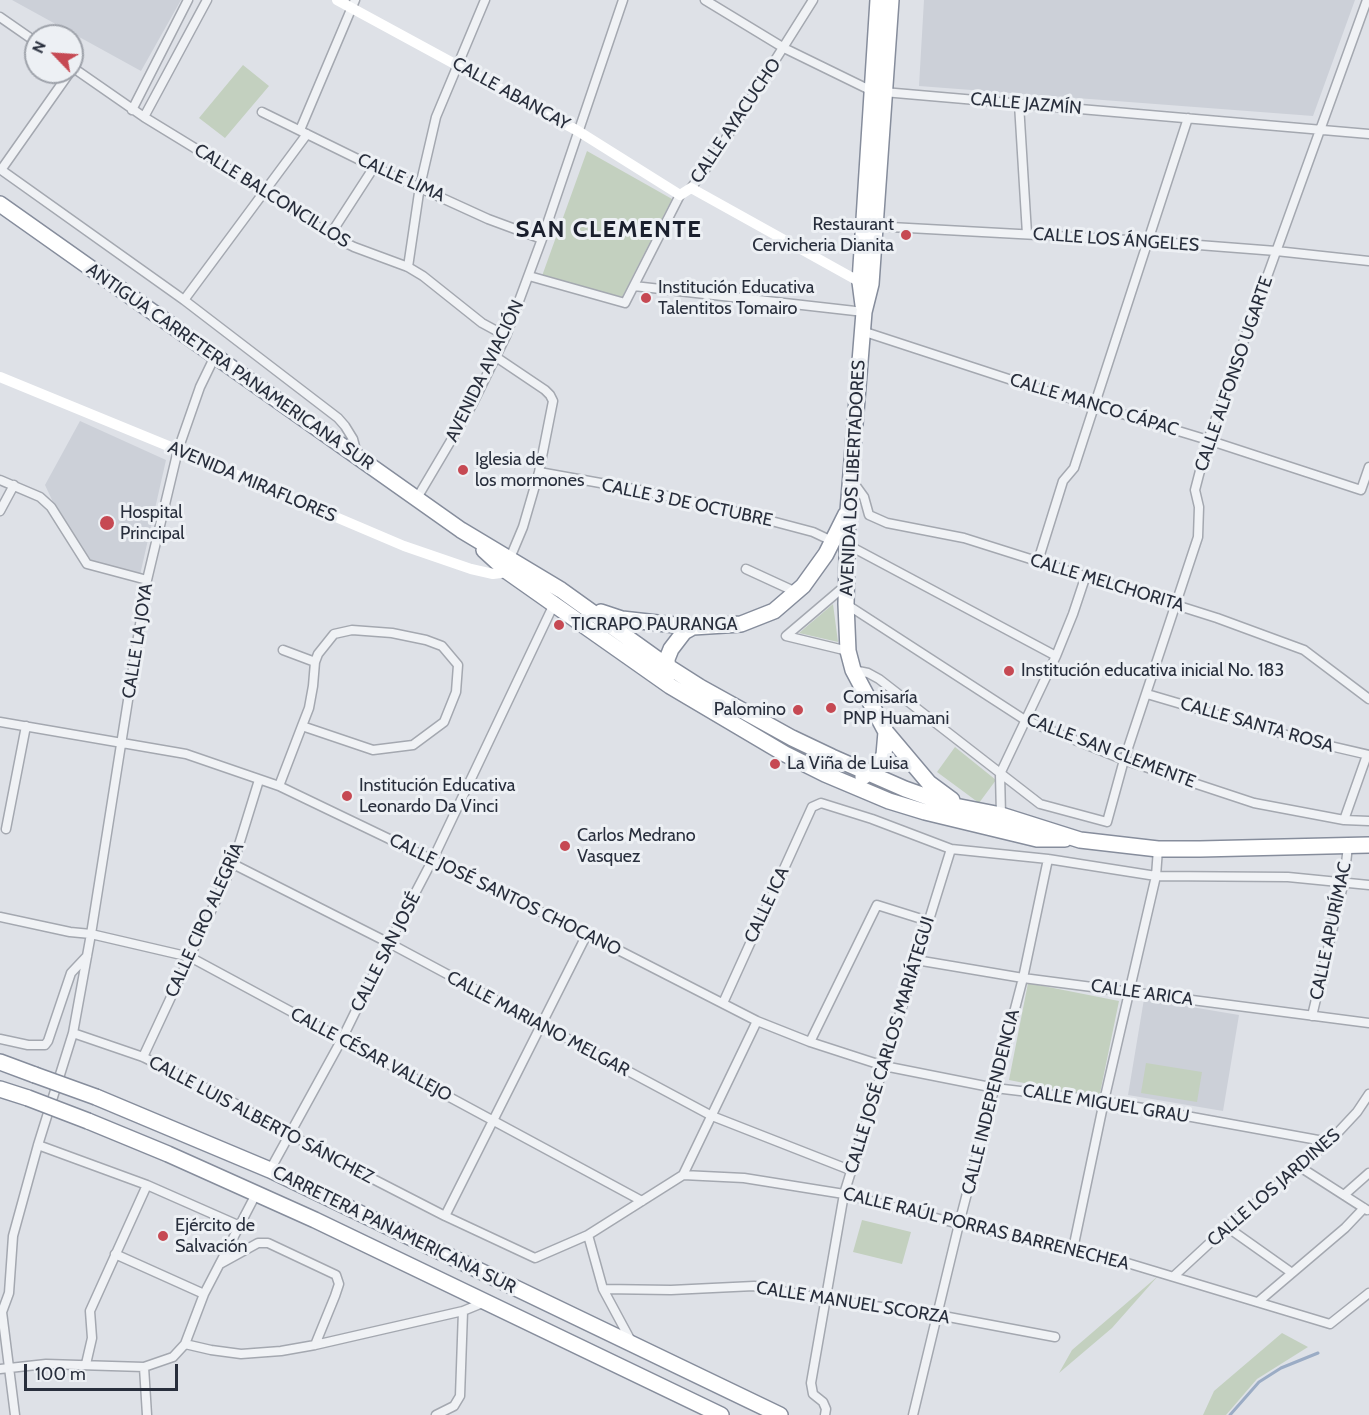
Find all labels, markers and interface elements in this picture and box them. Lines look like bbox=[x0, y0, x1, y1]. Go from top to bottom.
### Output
north arrow bbox=[24, 24, 84, 84]
text: N bbox=[28, 38, 50, 56]
street label: CALLE ABANCAY bbox=[448, 53, 574, 135]
street label: CALLE AYACUCHO bbox=[686, 54, 786, 188]
street label: CALLE JAZMÍN bbox=[969, 88, 1083, 120]
street label: CALLE BALCONCILLOS bbox=[190, 139, 354, 253]
street label: CALLE LIMA bbox=[354, 149, 448, 207]
place label: Restaurant Cervicheria Dianita bbox=[752, 214, 894, 256]
district label: SAN CLEMENTE bbox=[516, 216, 702, 244]
street label: CALLE LOS ÁNGELES bbox=[1032, 223, 1200, 257]
marker: Restaurant Cervicheria Dianita bbox=[899, 228, 913, 242]
street label: ANTIGUA CARRETERA PANAMERICANA SUR bbox=[82, 259, 378, 475]
street label: CALLE ALFONSO UGARTE bbox=[1190, 274, 1278, 474]
place label: Institución Educativa Talentitos Tomairo bbox=[658, 277, 814, 320]
marker: Institución Educativa Talentitos Tomairo bbox=[639, 291, 653, 305]
street label: AVENIDA AVIACIÓN bbox=[441, 296, 529, 446]
street label: AVENIDA LOS LIBERTADORES bbox=[836, 359, 870, 597]
street label: CALLE MANCO CÁPAC bbox=[1007, 369, 1181, 441]
street label: AVENIDA MIRAFLORES bbox=[165, 437, 339, 527]
place label: Iglesia de los mormones bbox=[475, 449, 584, 492]
marker: Iglesia de los mormones bbox=[456, 463, 470, 477]
street label: CALLE 3 DE OCTUBRE bbox=[600, 474, 774, 532]
place label: Hospital Principal bbox=[120, 502, 185, 544]
marker: Hospital Principal bbox=[98, 514, 116, 532]
street label: CALLE MELCHORITA bbox=[1027, 549, 1187, 617]
street label: CALLE LA JOYA bbox=[118, 582, 158, 700]
place label: TICRAPO PAURANGA bbox=[571, 614, 738, 636]
marker: TICRAPO PAURANGA bbox=[552, 618, 566, 632]
place label: Institución educativa inicial No. 183 bbox=[1021, 660, 1284, 682]
marker: Institución educativa inicial No. 183 bbox=[1002, 664, 1016, 678]
place label: Comisaría PNP Huamani bbox=[843, 687, 949, 730]
street label: CALLE SANTA ROSA bbox=[1178, 693, 1336, 757]
place label: Palomino bbox=[714, 699, 786, 721]
marker: Comisaría PNP Huamani bbox=[824, 701, 838, 715]
marker: Palomino bbox=[791, 703, 805, 717]
street label: CALLE SAN CLEMENTE bbox=[1023, 709, 1199, 793]
place label: La Viña de Luisa bbox=[787, 753, 909, 775]
marker: La Viña de Luisa bbox=[768, 757, 782, 771]
place label: Institución Educativa Leonardo Da Vinci bbox=[359, 775, 515, 818]
marker: Institución Educativa Leonardo Da Vinci bbox=[340, 789, 354, 803]
place label: Carlos Medrano Vasquez bbox=[577, 825, 696, 868]
street label: CALLE JOSÉ SANTOS CHOCANO bbox=[385, 829, 625, 961]
street label: CALLE CIRO ALEGRÍA bbox=[161, 839, 249, 1001]
marker: Carlos Medrano Vasquez bbox=[558, 839, 572, 853]
street label: CALLE APURÍMAC bbox=[1306, 860, 1356, 1002]
street label: CALLE ICA bbox=[740, 864, 794, 946]
street label: CALLE SAN JOSÉ bbox=[347, 889, 425, 1015]
street label: CALLE JOSÉ CARLOS MARIÁTEGUI bbox=[841, 914, 939, 1176]
street label: CALLE MARIANO MELGAR bbox=[443, 967, 633, 1081]
street label: CALLE ARICA bbox=[1090, 975, 1194, 1011]
street label: CALLE CÉSAR VALLEJO bbox=[287, 1003, 455, 1107]
street label: CALLE INDEPENDENCIA bbox=[958, 1007, 1024, 1197]
street label: CALLE LUIS ALBERTO SÁNCHEZ bbox=[145, 1051, 377, 1189]
street label: CALLE MIGUEL GRAU bbox=[1021, 1080, 1191, 1128]
street label: CALLE LOS JARDINES bbox=[1203, 1125, 1345, 1251]
street label: CARRETERA PANAMERICANA SUR bbox=[269, 1162, 519, 1298]
street label: CALLE RAÚL PORRAS BARRENECHEA bbox=[841, 1183, 1131, 1275]
place label: Ejército de Salvación bbox=[175, 1215, 255, 1258]
marker: Ejército de Salvación bbox=[156, 1229, 170, 1243]
street label: CALLE MANUEL SCORZA bbox=[755, 1277, 951, 1329]
scale bar bbox=[27, 1352, 182, 1390]
text: 100 m bbox=[35, 1363, 86, 1385]

